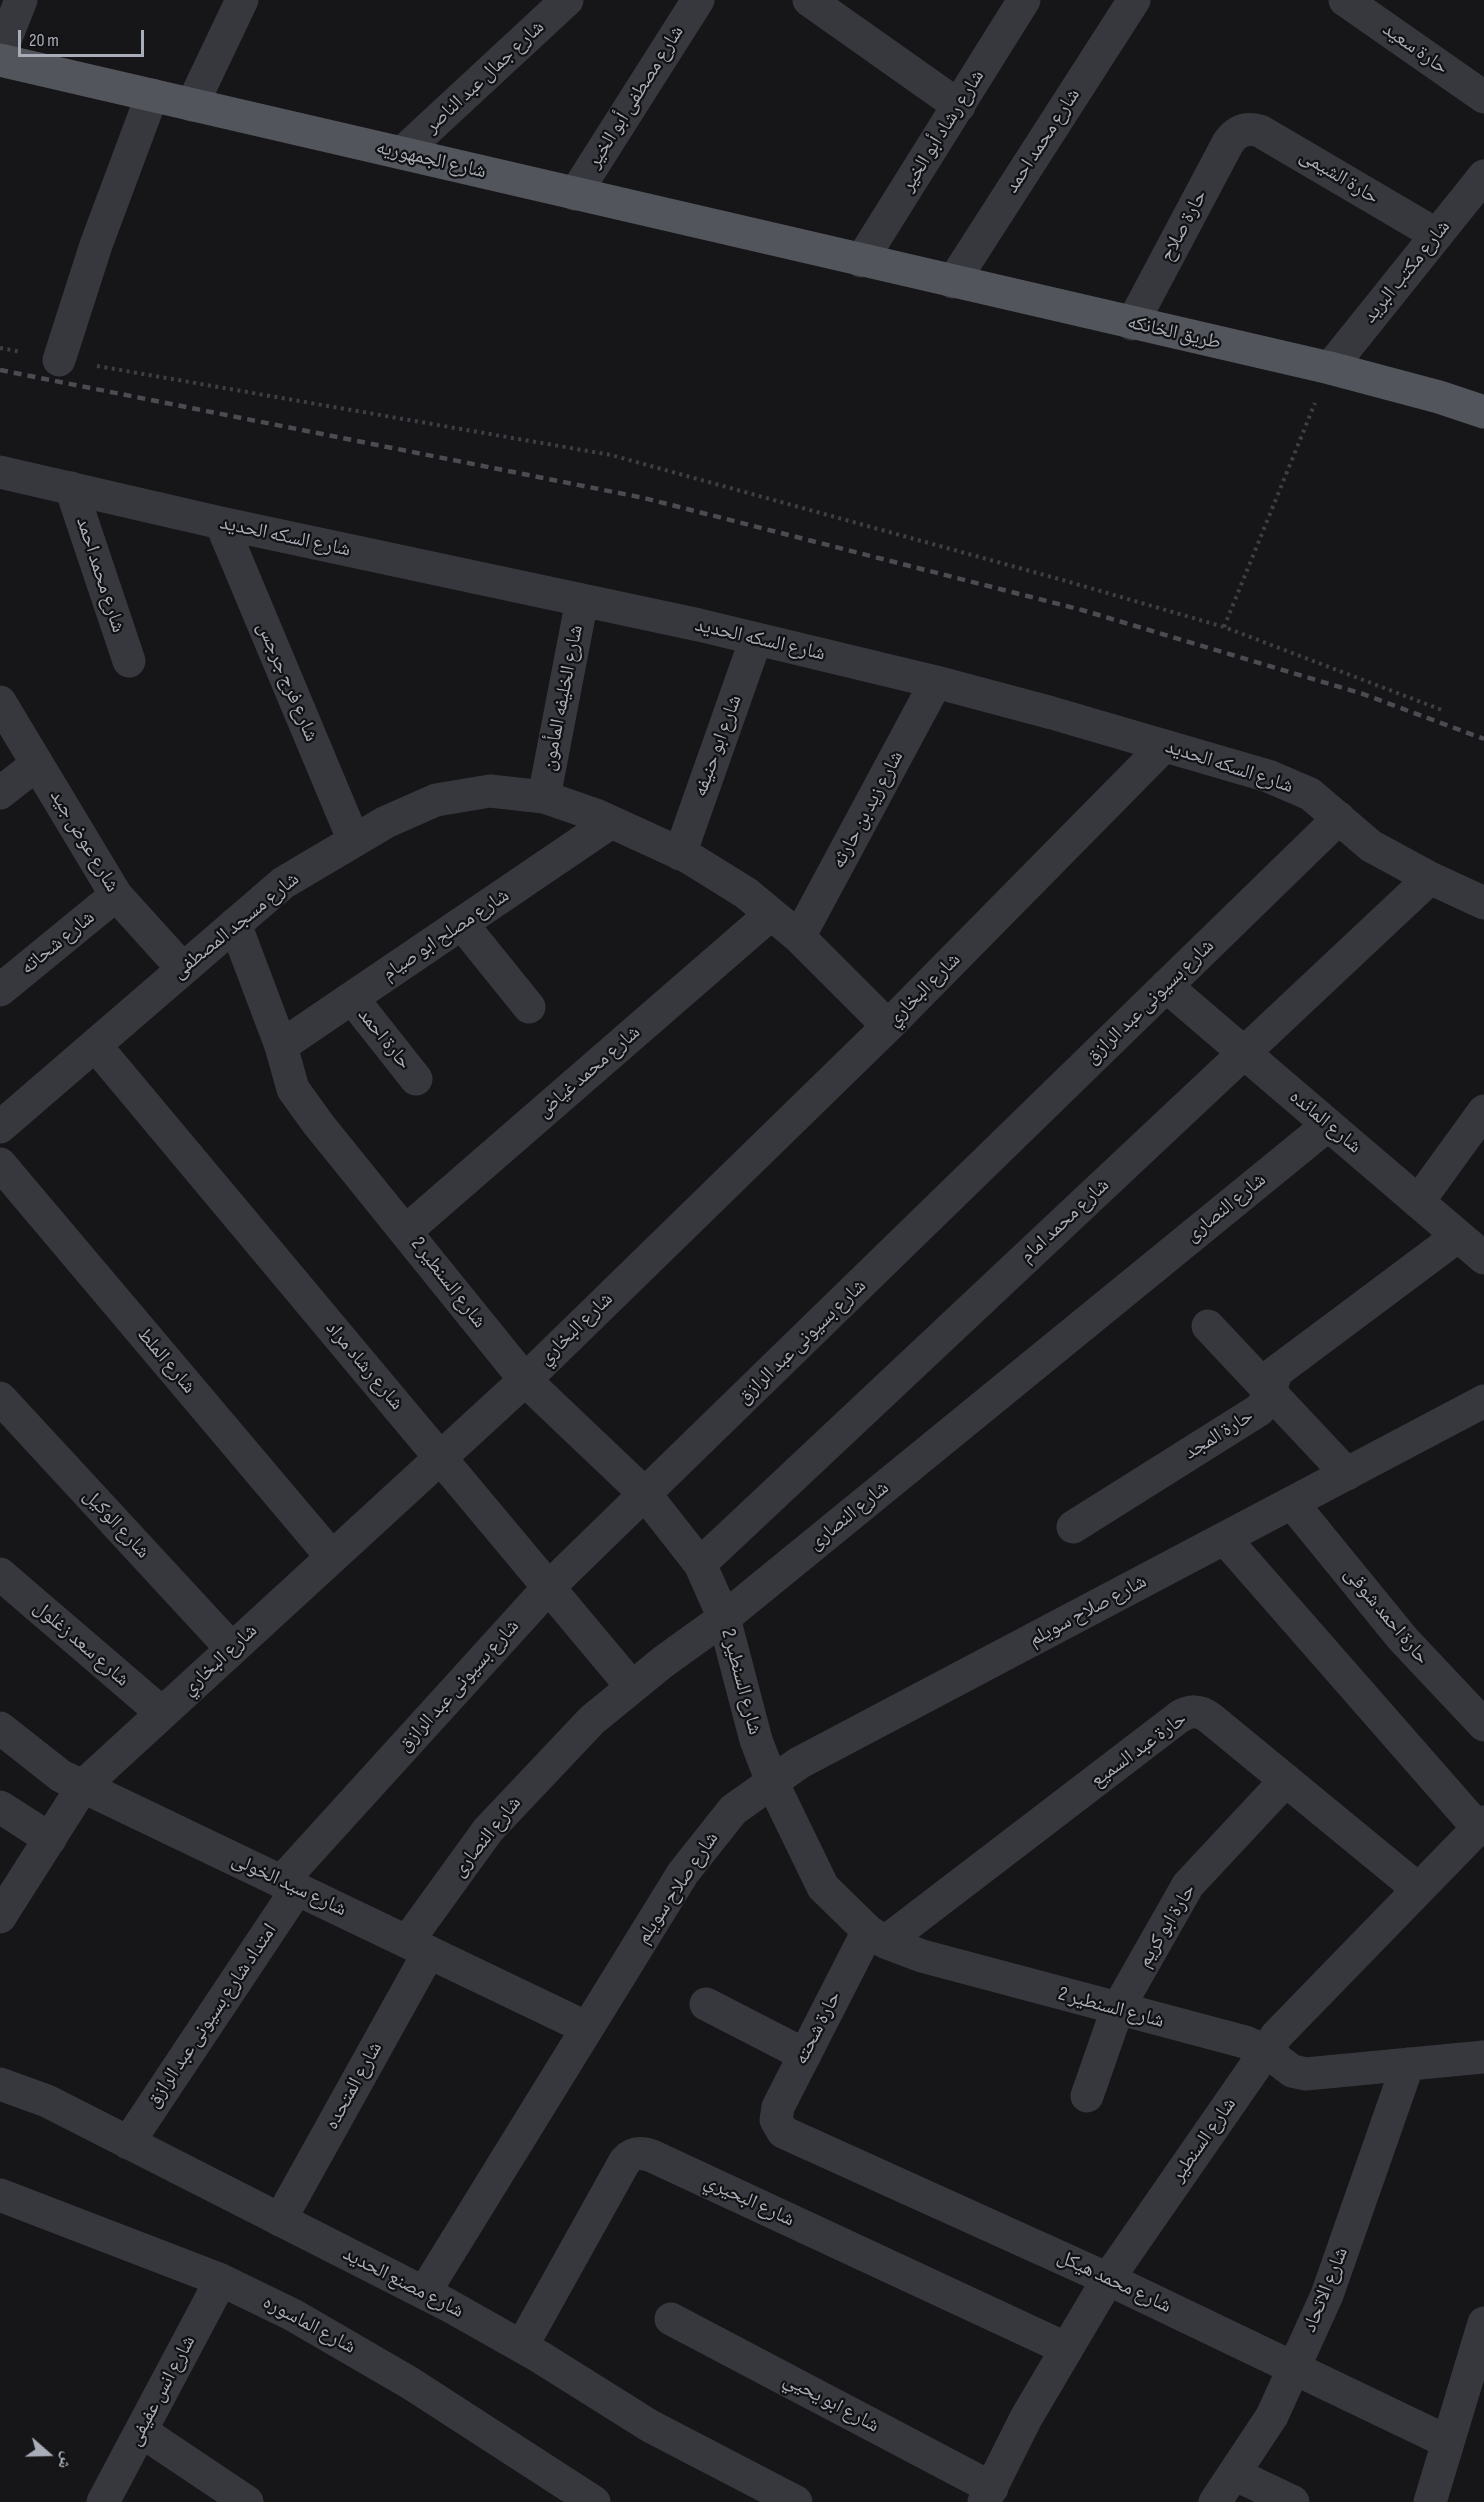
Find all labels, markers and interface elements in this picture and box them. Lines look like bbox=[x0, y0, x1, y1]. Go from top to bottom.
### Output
street label: شارع جمال عبد الناصر bbox=[420, 15, 550, 139]
scale bar bbox=[21, 18, 147, 56]
street label: حارة سعيد bbox=[1377, 18, 1453, 80]
street label: شارع مصطفى أبو الخير bbox=[582, 21, 690, 173]
text: 20 m bbox=[29, 30, 59, 51]
street label: شارع رشاد أبو الخير bbox=[896, 66, 990, 196]
street label: شارع محمد احمد bbox=[1000, 84, 1086, 198]
street label: شارع الجمهوريه bbox=[374, 136, 488, 184]
street label: حارة الشيمى bbox=[1295, 144, 1383, 210]
street label: حارة صلاح bbox=[1155, 186, 1213, 266]
street label: شارع مكتب البريد bbox=[1358, 216, 1456, 328]
street label: طريق الخانكه bbox=[1125, 311, 1223, 355]
street label: شارع السكه الحديد bbox=[217, 511, 353, 563]
street label: شارع محمد احمد bbox=[70, 514, 130, 636]
street label: شارع السكه الحديد bbox=[693, 613, 827, 667]
street label: شارع فرج جرجس bbox=[251, 619, 323, 745]
street label: شارع الخليفه المأمون bbox=[537, 623, 589, 773]
street label: شارع ابو حنيفه bbox=[689, 692, 747, 800]
street label: شارع السكه الحديد bbox=[1162, 735, 1296, 799]
street label: شارع زيد بن حارثه bbox=[827, 747, 909, 873]
street label: شارع عوض جيد bbox=[44, 785, 124, 897]
street label: شارع مسجد المصطفى bbox=[168, 867, 304, 985]
street label: شارع مصلح ابو صيام bbox=[378, 884, 514, 986]
street label: شارع شحاته bbox=[16, 906, 100, 980]
street label: شارع بسيونى عبد الرازق bbox=[1081, 934, 1219, 1070]
street label: شارع البخاري bbox=[882, 948, 966, 1032]
street label: حارة احمد bbox=[352, 1003, 416, 1075]
street label: شارع محمد غياض bbox=[533, 1021, 645, 1123]
street label: شارع المائده bbox=[1284, 1085, 1366, 1159]
street label: شارع النصارى bbox=[1181, 1168, 1271, 1248]
street label: شارع محمد امام bbox=[1015, 1174, 1115, 1268]
street label: شارع السنطير 2 bbox=[405, 1233, 491, 1333]
street label: شارع بسيونى عبد الرازق bbox=[733, 1274, 871, 1410]
street label: شارع البخاري bbox=[534, 1288, 618, 1370]
street label: شارع رشاد مراد bbox=[320, 1317, 408, 1415]
street label: شارع الملط bbox=[131, 1323, 201, 1399]
street label: حارة المجد bbox=[1180, 1404, 1258, 1466]
street label: شارع النصارى bbox=[804, 1476, 894, 1556]
street label: شارع الوكيل bbox=[78, 1484, 154, 1564]
street label: حارة احمد شوقى bbox=[1338, 1562, 1434, 1670]
street label: شارع صلاح سويلم bbox=[1025, 1570, 1151, 1652]
street label: شارع سعد زغلول bbox=[28, 1596, 134, 1692]
street label: شارع بسيونى عبد الرازق bbox=[393, 1615, 525, 1757]
street label: شارع البخاري bbox=[177, 1619, 263, 1701]
street label: شارع السنطير 2 bbox=[715, 1626, 767, 1738]
street label: حارة عبد السميع bbox=[1086, 1707, 1192, 1793]
street label: شارع النصارى bbox=[447, 1792, 527, 1882]
street label: شارع صلاح سويلم bbox=[632, 1827, 724, 1949]
street label: شارع سيد الخولى bbox=[228, 1848, 350, 1922]
street label: حارة ابو كريم bbox=[1133, 1880, 1201, 1972]
street label: امتداد شارع بسيونى عبد الرازق bbox=[141, 1919, 283, 2113]
street label: شارع السنطير 2 bbox=[1055, 1982, 1167, 2034]
street label: حارة شحته bbox=[789, 1987, 847, 2069]
street label: شارع المتحده bbox=[320, 2038, 388, 2134]
street label: شارع السنطير bbox=[1166, 2093, 1242, 2187]
street label: شارع البحيري bbox=[700, 2170, 798, 2232]
street label: شارع مصنع الحديد bbox=[338, 2242, 468, 2324]
street label: شارع الاتحاد bbox=[1298, 2244, 1354, 2336]
street label: شارع محمد هيكل bbox=[1053, 2245, 1175, 2319]
street label: شارع الماسوره bbox=[258, 2290, 360, 2360]
street label: شارع انس عفيفى bbox=[123, 2332, 201, 2450]
street label: شارع ابو يحيي bbox=[779, 2368, 883, 2438]
north arrow bbox=[18, 2424, 78, 2484]
text: ش bbox=[54, 2449, 77, 2472]

